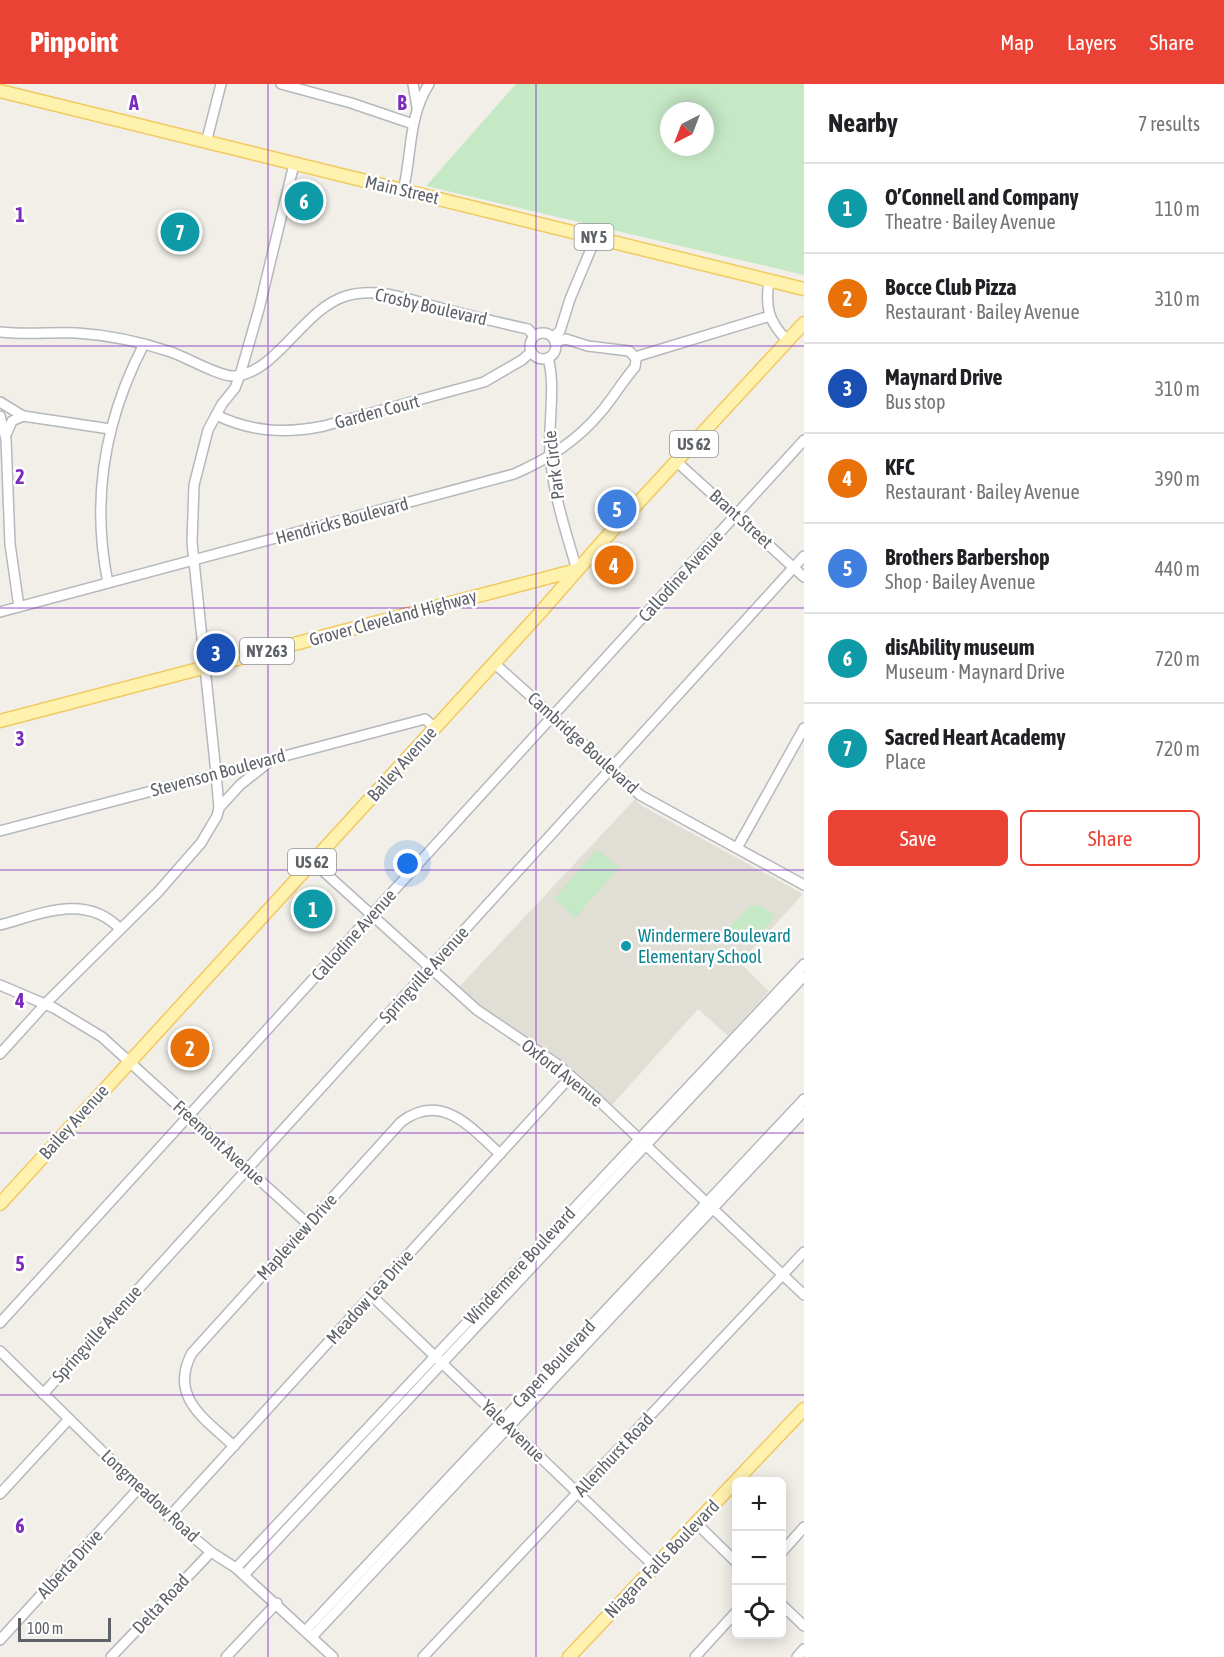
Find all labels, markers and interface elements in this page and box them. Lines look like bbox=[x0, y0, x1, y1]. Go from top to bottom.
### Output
text: Pinpoint bbox=[30, 26, 118, 58]
text: Map bbox=[1000, 30, 1034, 54]
text: Layers bbox=[1067, 30, 1117, 54]
text: Share bbox=[1150, 30, 1194, 54]
text: A bbox=[128, 91, 139, 114]
text: B bbox=[397, 91, 407, 114]
north arrow bbox=[660, 102, 714, 156]
text: Nearby bbox=[828, 108, 898, 138]
text: 7 results bbox=[1138, 112, 1200, 135]
street label: Main Street bbox=[363, 171, 441, 208]
pin: 6 bbox=[284, 178, 324, 224]
text: O’Connell and Company bbox=[885, 184, 1079, 210]
text: 1 bbox=[843, 197, 852, 220]
text: 110 m bbox=[1155, 197, 1200, 220]
text: 1 bbox=[15, 203, 25, 226]
pin: 7 bbox=[160, 210, 200, 254]
text: Theatre · Bailey Avenue bbox=[885, 210, 1056, 233]
road number: NY 5 bbox=[574, 224, 614, 250]
text: Bocce Club Pizza bbox=[885, 274, 1017, 300]
street label: Crosby Boulevard bbox=[373, 283, 489, 330]
text: 2 bbox=[843, 287, 852, 310]
text: 310 m bbox=[1155, 287, 1200, 310]
text: Restaurant · Bailey Avenue bbox=[885, 300, 1080, 323]
text: Maynard Drive bbox=[885, 364, 1003, 390]
text: 3 bbox=[843, 377, 852, 400]
text: 310 m bbox=[1155, 377, 1200, 400]
street label: Garden Court bbox=[332, 390, 421, 433]
text: Bus stop bbox=[885, 390, 945, 413]
street label: Park Circle bbox=[539, 429, 568, 501]
road number: US 62 bbox=[670, 431, 718, 457]
text: KFC bbox=[885, 454, 915, 480]
text: 2 bbox=[15, 465, 25, 488]
text: 4 bbox=[843, 467, 852, 490]
text: 390 m bbox=[1155, 467, 1200, 490]
text: Restaurant · Bailey Avenue bbox=[885, 480, 1080, 503]
street label: Brant Street bbox=[705, 485, 777, 552]
pin: 5 bbox=[598, 486, 636, 532]
street label: Hendricks Boulevard bbox=[273, 493, 410, 548]
street label: Callodine Avenue bbox=[634, 525, 727, 626]
pin: 4 bbox=[594, 542, 634, 588]
text: Brothers Barbershop bbox=[885, 544, 1050, 570]
text: 5 bbox=[843, 557, 852, 580]
text: 440 m bbox=[1155, 557, 1200, 580]
text: Shop · Bailey Avenue bbox=[885, 570, 1035, 593]
street label: Grover Cleveland Highway bbox=[307, 585, 479, 650]
pin: 3 bbox=[196, 630, 236, 676]
text: disAbility museum bbox=[885, 634, 1035, 660]
road number: NY 263 bbox=[240, 638, 294, 664]
text: 6 bbox=[843, 647, 852, 670]
text: 720 m bbox=[1155, 647, 1200, 670]
text: Museum · Maynard Drive bbox=[885, 660, 1065, 683]
street label: Cambridge Boulevard bbox=[524, 687, 643, 798]
street label: Bailey Avenue bbox=[363, 722, 441, 805]
text: Sacred Heart Academy bbox=[885, 724, 1066, 750]
text: 3 bbox=[15, 727, 25, 750]
text: 7 bbox=[843, 737, 852, 760]
text: 720 m bbox=[1155, 737, 1200, 760]
street label: Stevenson Boulevard bbox=[148, 744, 287, 801]
text: Place bbox=[885, 750, 926, 773]
button: Save bbox=[828, 810, 1008, 866]
button: Share bbox=[1020, 810, 1200, 866]
road number: US 62 bbox=[288, 849, 336, 875]
your location bbox=[393, 849, 422, 878]
street label: Callodine Avenue bbox=[307, 884, 400, 985]
pin: 1 bbox=[294, 886, 332, 932]
street label: Springville Avenue bbox=[375, 922, 473, 1028]
place label: Windermere Boulevard Elementary School bbox=[638, 925, 791, 967]
marker: Windermere Boulevard Elementary School bbox=[619, 939, 633, 953]
text: 4 bbox=[14, 989, 25, 1012]
pin: 2 bbox=[170, 1026, 210, 1070]
street label: Oxford Avenue bbox=[517, 1034, 607, 1111]
street label: Bailey Avenue bbox=[35, 1080, 113, 1163]
street label: Freemont Avenue bbox=[169, 1096, 269, 1189]
street label: Mapleview Drive bbox=[252, 1189, 341, 1284]
street label: Windermere Boulevard bbox=[460, 1203, 579, 1329]
street label: Meadow Lea Drive bbox=[322, 1245, 417, 1348]
text: 5 bbox=[15, 1252, 25, 1275]
street label: Springville Avenue bbox=[48, 1281, 146, 1387]
street label: Capen Boulevard bbox=[508, 1316, 600, 1412]
street label: Yale Avenue bbox=[477, 1395, 550, 1466]
street label: Allenhurst Road bbox=[570, 1409, 658, 1501]
street label: Longmeadow Road bbox=[97, 1445, 204, 1546]
map controls bbox=[732, 1477, 786, 1639]
button: + bbox=[732, 1477, 786, 1531]
street label: Niagara Falls Boulevard bbox=[600, 1495, 723, 1622]
text: 6 bbox=[15, 1514, 25, 1537]
street label: Alberta Drive bbox=[32, 1525, 107, 1602]
button: − bbox=[732, 1531, 786, 1585]
street label: Delta Road bbox=[128, 1570, 193, 1638]
button: locate bbox=[732, 1585, 786, 1639]
scale bar bbox=[18, 1615, 111, 1642]
text: 100 m bbox=[27, 1619, 63, 1637]

